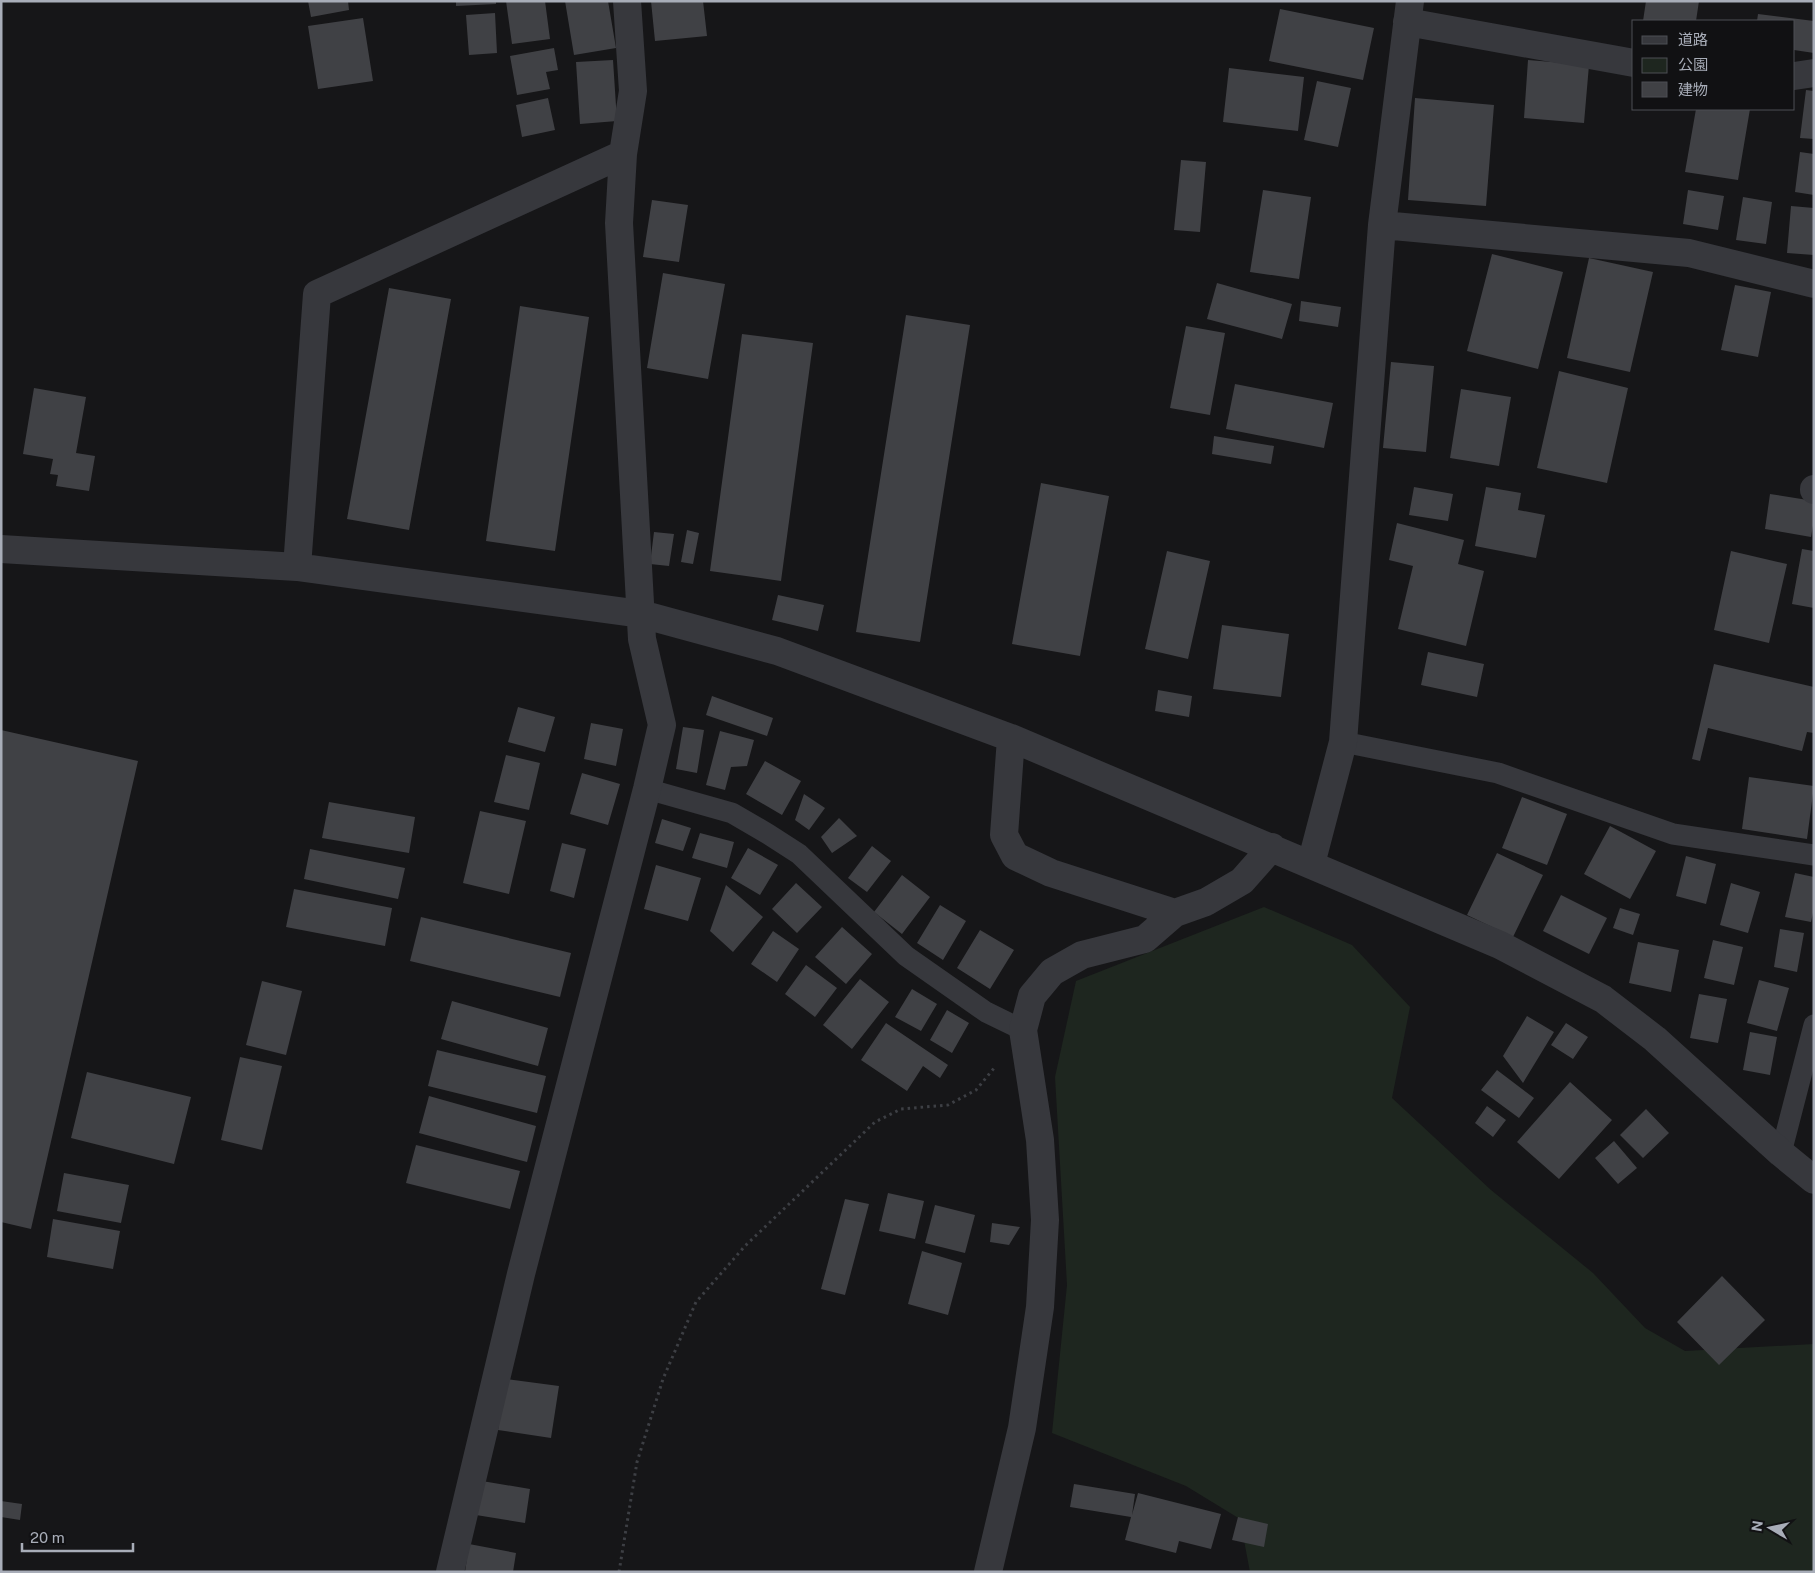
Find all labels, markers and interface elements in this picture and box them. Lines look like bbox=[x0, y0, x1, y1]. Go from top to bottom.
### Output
legend bbox=[1632, 20, 1795, 110]
text: 道路 bbox=[1678, 31, 1708, 48]
text: 公園 bbox=[1678, 56, 1708, 73]
text: 建物 bbox=[1678, 81, 1708, 98]
north arrow bbox=[1745, 1503, 1795, 1553]
text: N bbox=[1748, 1519, 1766, 1533]
scale bar bbox=[22, 1520, 134, 1552]
text: 20 m bbox=[30, 1529, 65, 1546]

